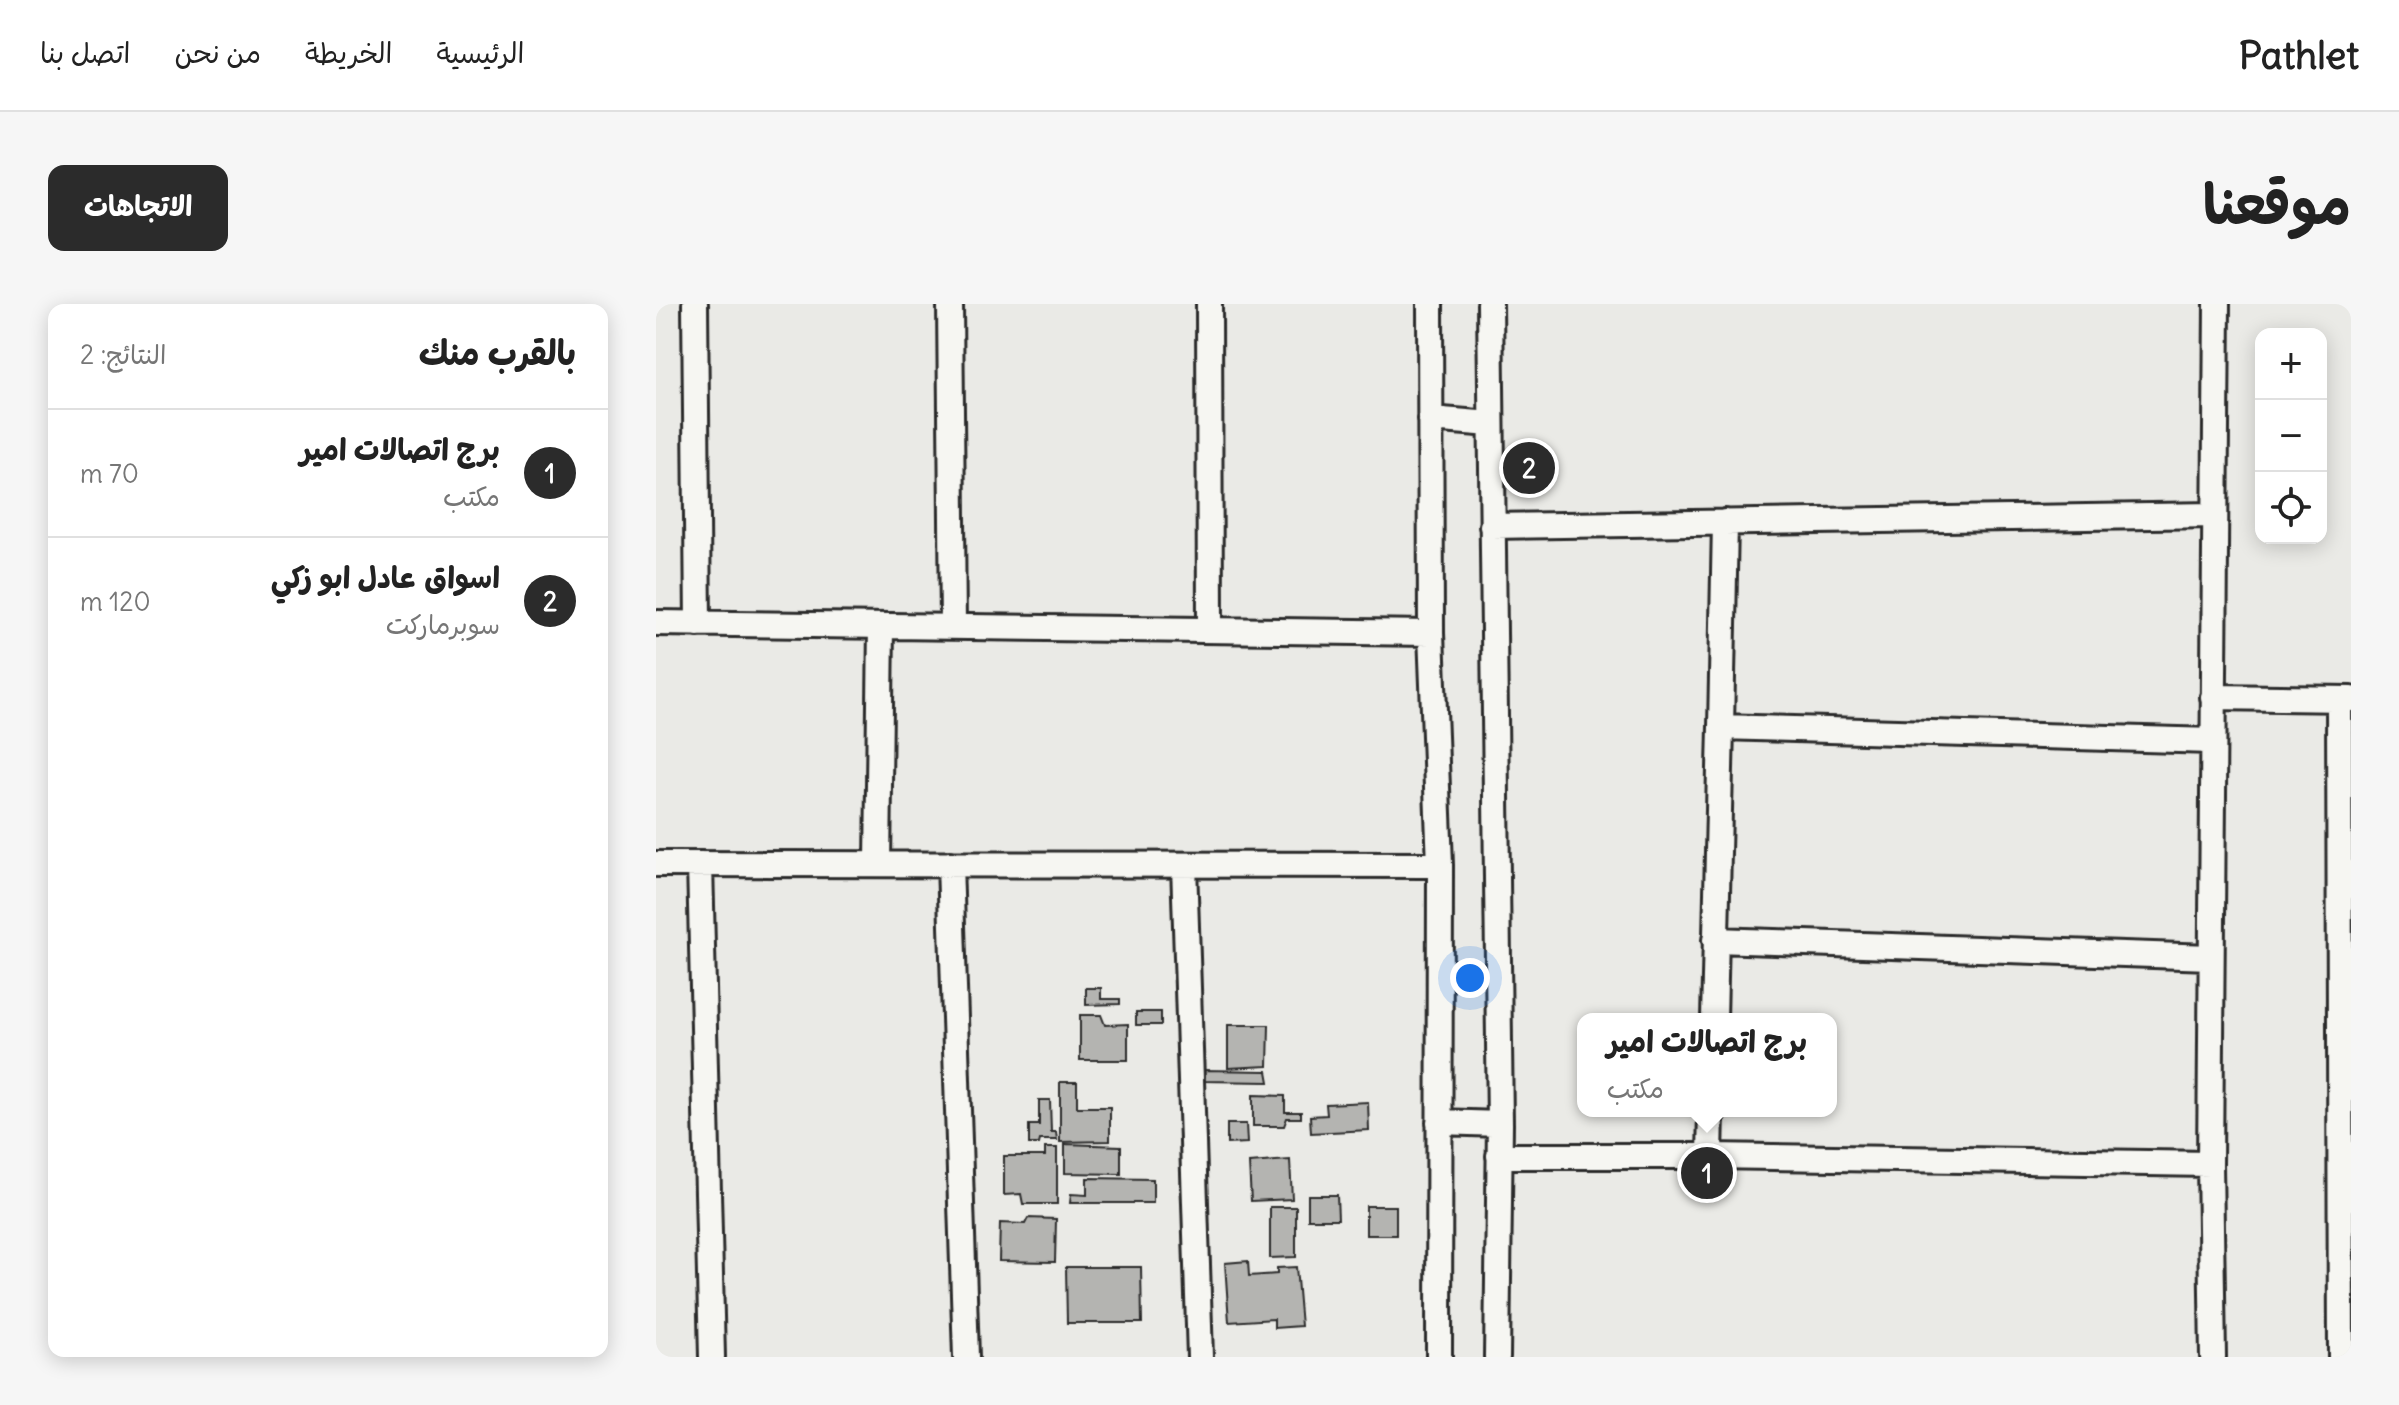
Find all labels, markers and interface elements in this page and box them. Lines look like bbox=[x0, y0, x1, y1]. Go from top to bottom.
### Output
text: Pathlet bbox=[2239, 32, 2359, 79]
text: اتصل بنا bbox=[40, 35, 130, 71]
text: من نحن bbox=[174, 35, 261, 71]
text: الخريطة bbox=[305, 35, 392, 71]
text: الرئيسية bbox=[436, 35, 524, 71]
button: الاتجاهات bbox=[48, 165, 228, 251]
text: موقعنا bbox=[2203, 169, 2351, 239]
map controls bbox=[2255, 328, 2327, 544]
button: + bbox=[2255, 328, 2327, 400]
text: بالقرب منك bbox=[419, 331, 576, 374]
text: النتائج: 2 bbox=[80, 338, 166, 371]
button: − bbox=[2255, 400, 2327, 472]
text: برج اتصالات امير bbox=[300, 430, 500, 468]
pin: 2 bbox=[1503, 438, 1555, 498]
text: 70 m bbox=[80, 457, 139, 490]
text: 1 bbox=[545, 457, 555, 490]
button: locate bbox=[2255, 472, 2327, 544]
text: مكتب bbox=[443, 480, 500, 513]
text: اسواق عادل ابو زكي bbox=[271, 558, 500, 596]
text: 120 m bbox=[80, 585, 151, 618]
text: 2 bbox=[543, 585, 557, 618]
text: سوبرماركت bbox=[386, 608, 500, 641]
your location bbox=[1450, 958, 1490, 998]
popup bbox=[1577, 1013, 1837, 1117]
text: برج اتصالات امير bbox=[1607, 1022, 1807, 1060]
text: مكتب bbox=[1607, 1072, 1664, 1105]
pin: 1 bbox=[1681, 1143, 1733, 1203]

